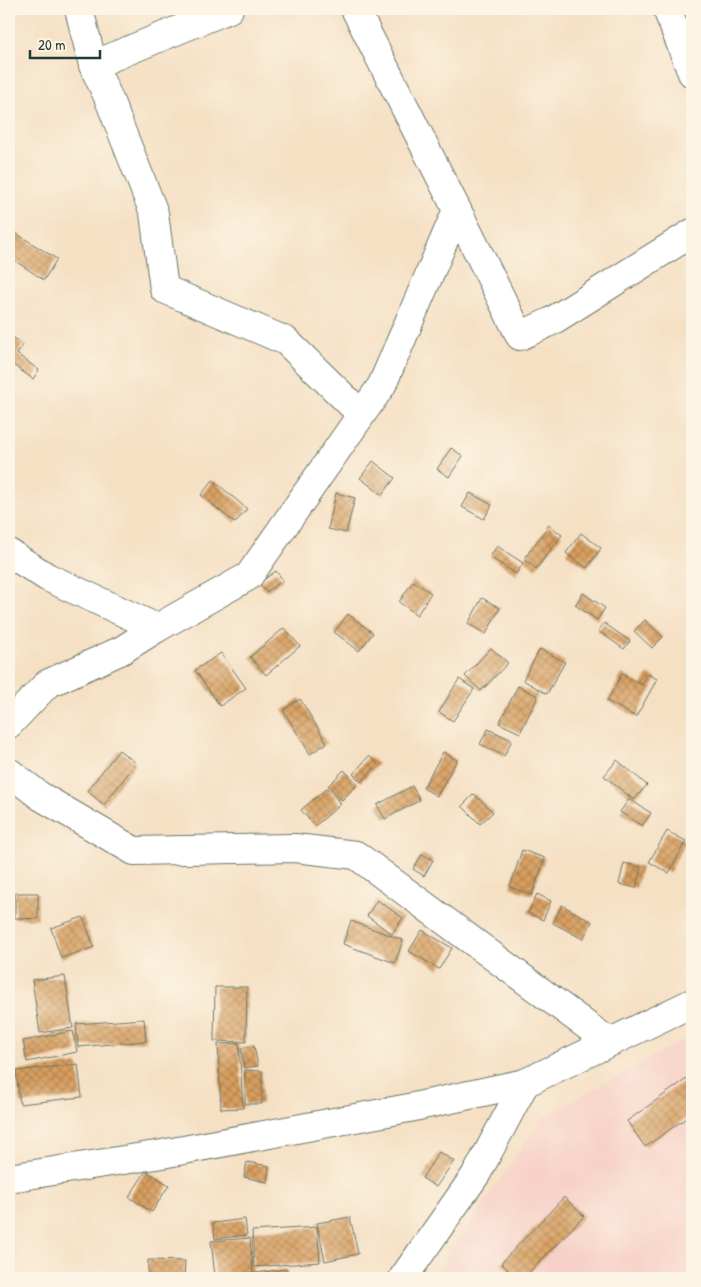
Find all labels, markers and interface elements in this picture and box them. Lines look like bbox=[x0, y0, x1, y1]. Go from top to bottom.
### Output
scale bar bbox=[30, 28, 100, 60]
text: 20 m bbox=[38, 34, 65, 55]

